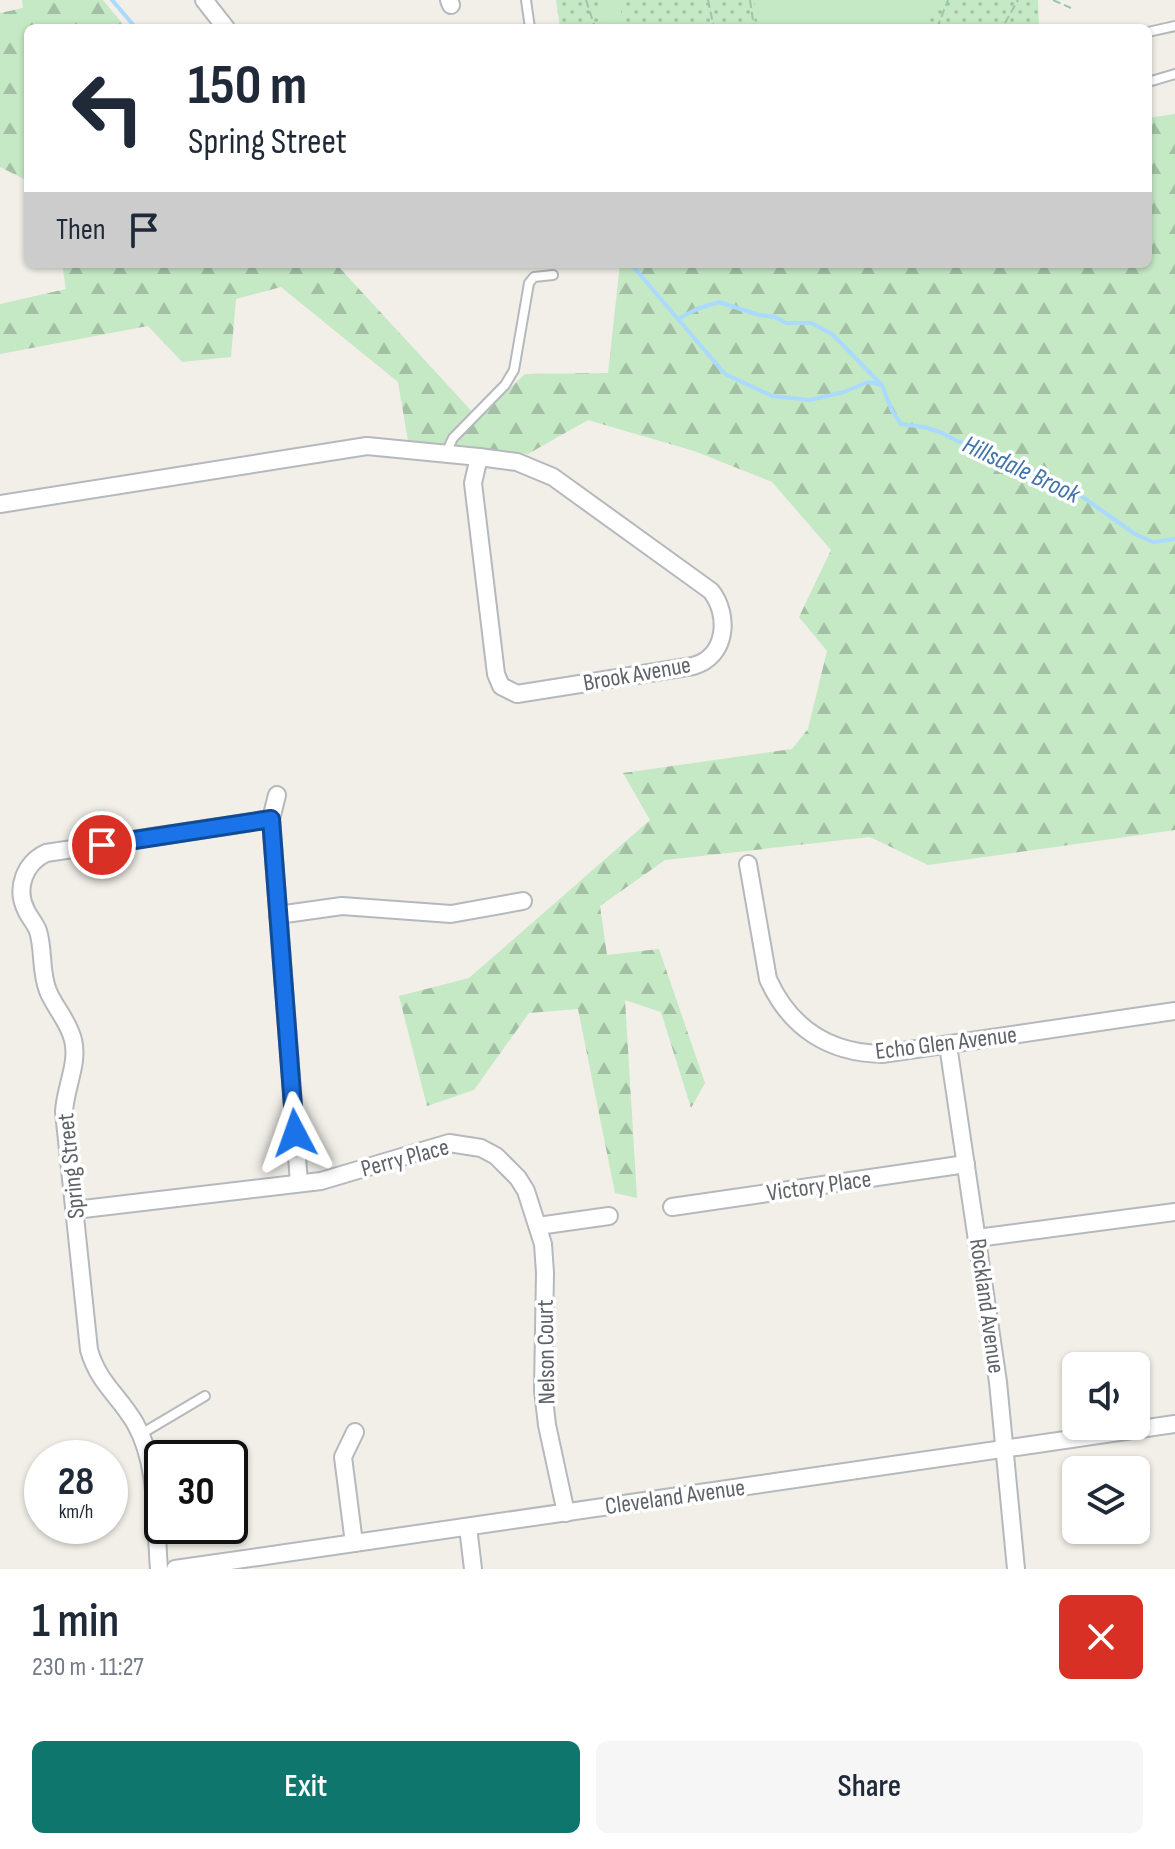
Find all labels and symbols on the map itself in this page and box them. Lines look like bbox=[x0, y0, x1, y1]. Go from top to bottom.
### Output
water label: Hillsdale Brook bbox=[958, 429, 1086, 511]
street label: Brook Avenue bbox=[581, 650, 693, 698]
pin bbox=[68, 811, 136, 879]
street label: Echo Glen Avenue bbox=[874, 1020, 1018, 1066]
position arrow bbox=[253, 1091, 337, 1175]
street label: Spring Street bbox=[51, 1112, 91, 1220]
street label: Perry Place bbox=[358, 1132, 452, 1184]
street label: Victory Place bbox=[765, 1164, 873, 1208]
street label: Rockland Avenue bbox=[963, 1237, 1011, 1375]
street label: Nelson Court bbox=[531, 1299, 561, 1405]
speed limit sign: 30 bbox=[144, 1440, 248, 1544]
street label: Cleveland Avenue bbox=[603, 1473, 747, 1521]

